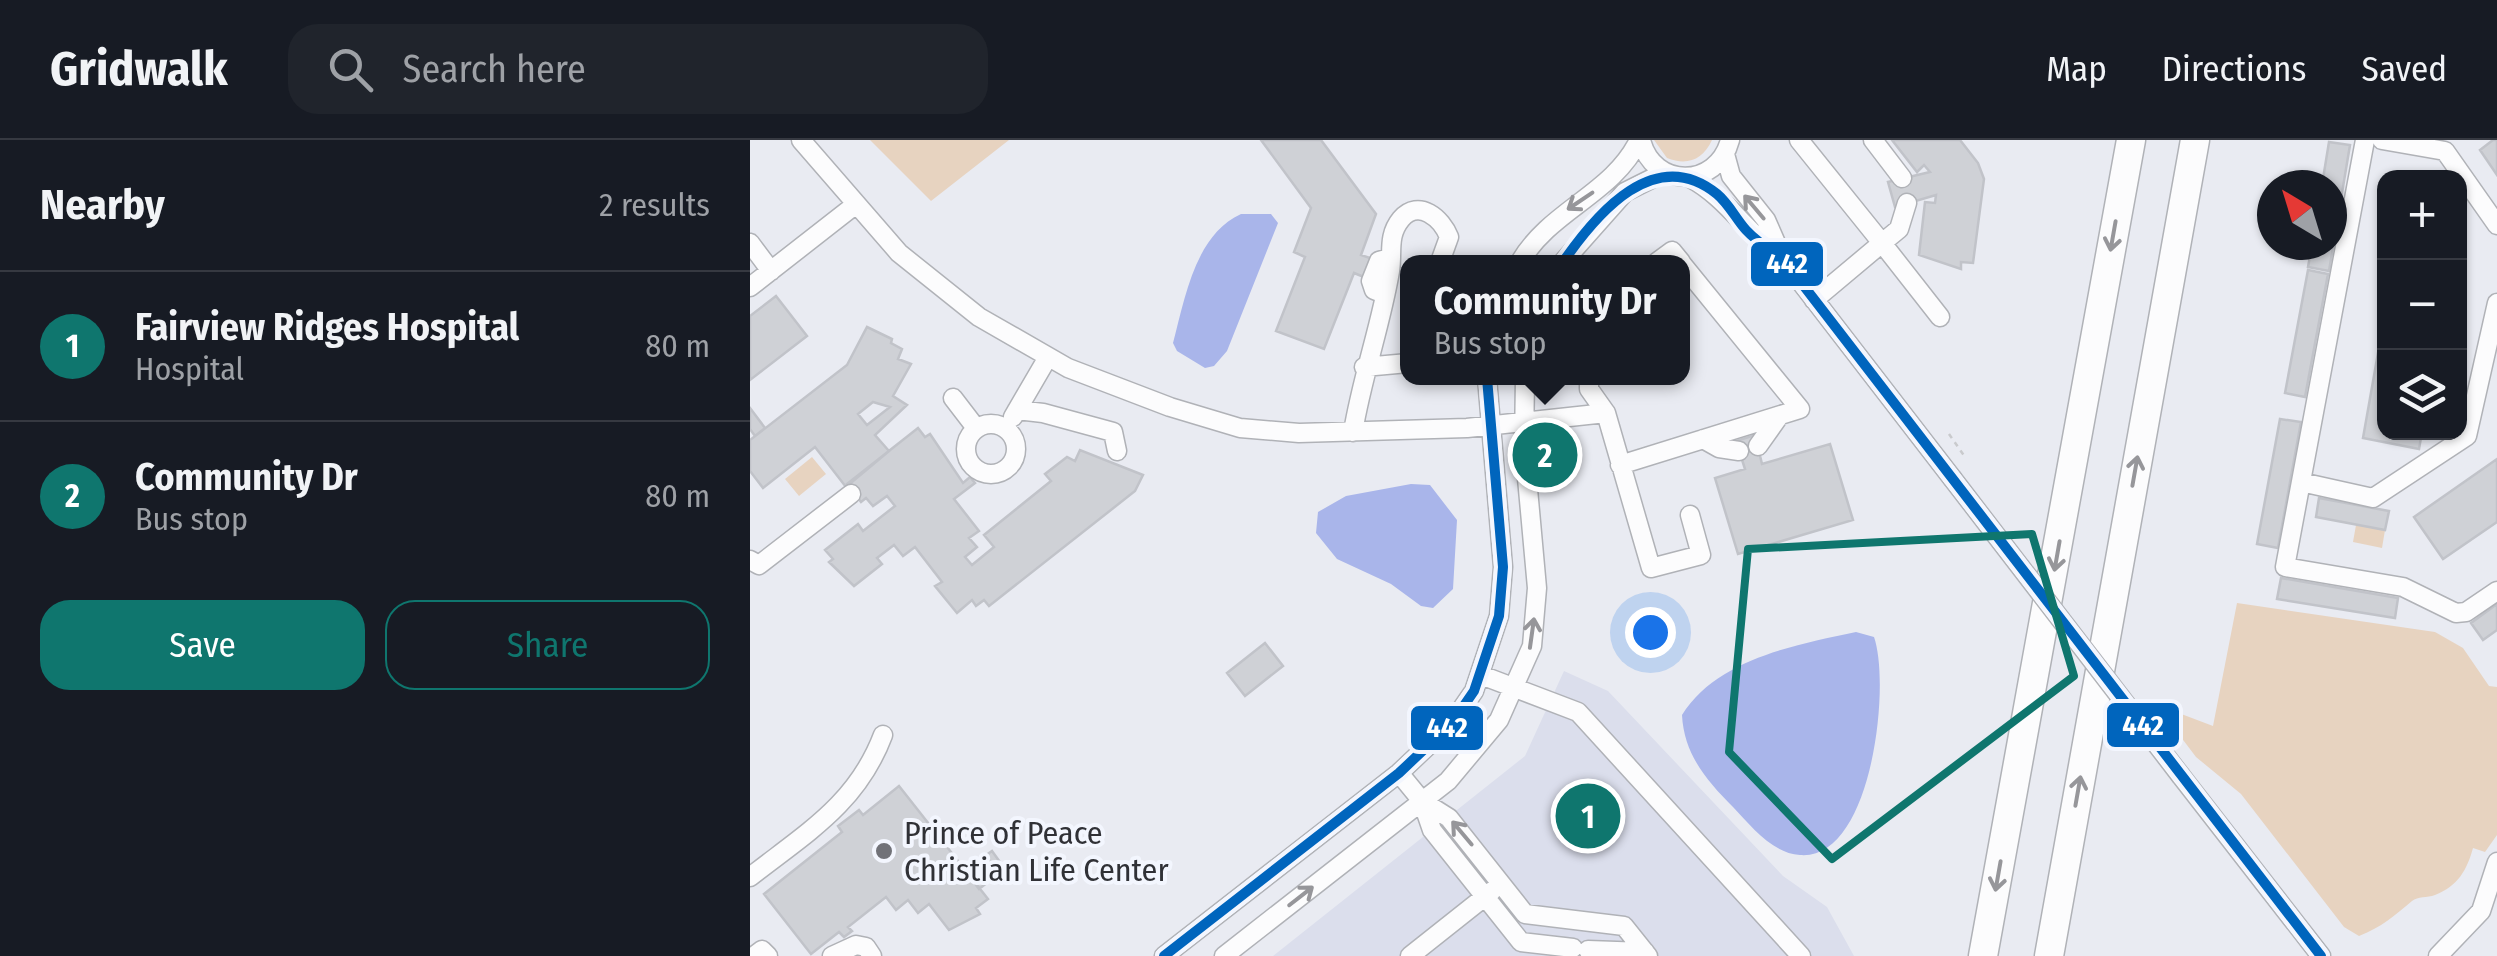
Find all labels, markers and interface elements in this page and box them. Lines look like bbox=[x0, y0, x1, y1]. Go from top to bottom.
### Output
search box bbox=[288, 24, 988, 114]
text: Gridwalk bbox=[50, 40, 228, 98]
icon: search bbox=[323, 42, 378, 97]
text: Search here bbox=[403, 46, 586, 92]
text: Map bbox=[2046, 48, 2107, 90]
text: Directions bbox=[2162, 48, 2307, 90]
text: Saved bbox=[2362, 48, 2447, 90]
north arrow bbox=[2257, 170, 2347, 260]
map controls bbox=[2377, 170, 2467, 440]
button: + bbox=[2377, 170, 2467, 260]
text: Nearby bbox=[40, 180, 165, 230]
text: 2 results bbox=[599, 186, 710, 224]
one-way arrow bbox=[1566, 191, 1594, 212]
one-way arrow bbox=[1743, 194, 1765, 220]
one-way arrow bbox=[2103, 219, 2122, 251]
line badge: 442 bbox=[1749, 240, 1825, 288]
text: 442 bbox=[1766, 247, 1808, 280]
popup bbox=[1400, 255, 1690, 385]
button: − bbox=[2377, 260, 2467, 350]
text: Community Dr bbox=[1434, 278, 1656, 324]
text: Fairview Ridges Hospital bbox=[135, 304, 519, 350]
text: Bus stop bbox=[1434, 324, 1547, 362]
text: 1 bbox=[66, 327, 79, 365]
text: 80 m bbox=[645, 327, 710, 365]
text: Hospital bbox=[135, 350, 244, 388]
button: layers bbox=[2377, 350, 2467, 440]
pin: 2 bbox=[1512, 418, 1578, 492]
text: Community Dr bbox=[135, 454, 358, 500]
one-way arrow bbox=[2126, 455, 2145, 488]
text: 2 bbox=[65, 477, 80, 515]
text: 80 m bbox=[645, 477, 710, 515]
text: Bus stop bbox=[135, 500, 248, 538]
one-way arrow bbox=[2047, 539, 2066, 572]
button: Save bbox=[40, 600, 365, 690]
button: Share bbox=[385, 600, 710, 690]
your location bbox=[1625, 607, 1676, 658]
one-way arrow bbox=[1524, 618, 1542, 650]
line badge: 442 bbox=[2105, 701, 2181, 749]
line badge: 442 bbox=[1409, 704, 1485, 752]
text: 442 bbox=[2122, 709, 2164, 742]
text: 442 bbox=[1426, 711, 1468, 744]
one-way arrow bbox=[2069, 775, 2088, 808]
pin: 1 bbox=[1556, 778, 1620, 854]
place label: Prince of Peace Christian Life Center bbox=[904, 814, 1169, 889]
one-way arrow bbox=[1451, 821, 1473, 847]
marker: Prince of Peace Christian Life Center bbox=[873, 840, 895, 862]
one-way arrow bbox=[1988, 859, 2007, 891]
one-way arrow bbox=[1287, 886, 1314, 907]

